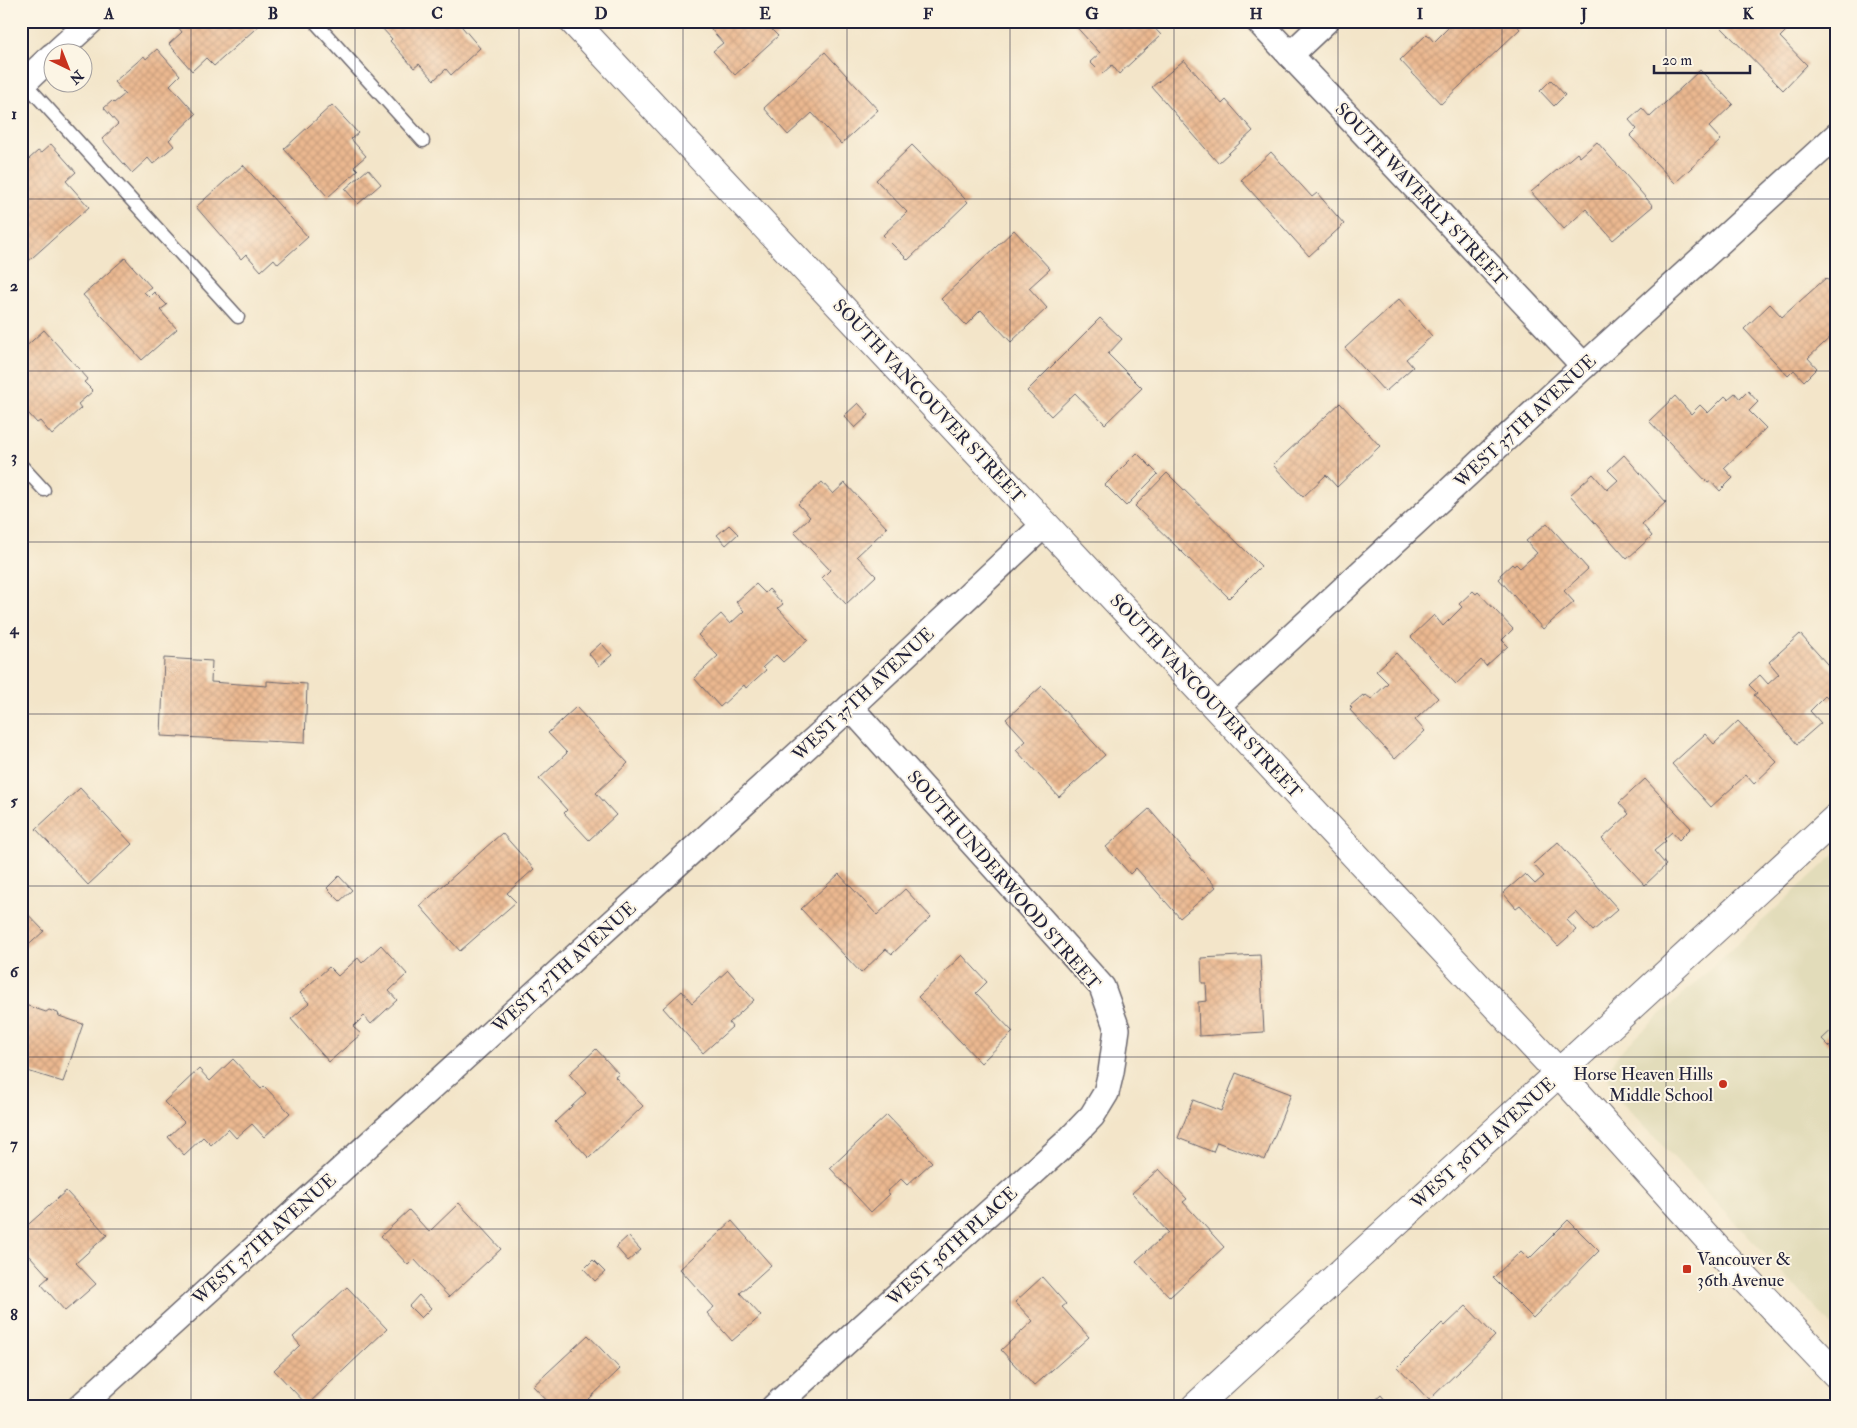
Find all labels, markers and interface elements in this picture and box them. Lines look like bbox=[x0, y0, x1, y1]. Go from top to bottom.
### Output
text: A bbox=[103, 4, 115, 24]
text: B bbox=[268, 4, 278, 24]
text: C bbox=[431, 4, 443, 24]
text: D bbox=[594, 4, 608, 24]
text: E bbox=[759, 4, 771, 24]
text: F bbox=[923, 4, 933, 24]
text: G bbox=[1085, 4, 1099, 24]
text: H bbox=[1249, 4, 1263, 24]
text: I bbox=[1417, 4, 1424, 24]
text: J bbox=[1580, 4, 1588, 25]
text: K bbox=[1742, 4, 1754, 24]
north arrow bbox=[42, 42, 92, 92]
scale bar bbox=[1654, 42, 1751, 74]
text: 20 m bbox=[1662, 51, 1692, 70]
text: N bbox=[66, 66, 88, 88]
street label: SOUTH WAVERLY STREET bbox=[1330, 98, 1512, 291]
text: 1 bbox=[11, 104, 17, 124]
text: 2 bbox=[10, 276, 18, 296]
street label: SOUTH VANCOUVER STREET bbox=[828, 294, 1030, 509]
street label: WEST 37TH AVENUE bbox=[1449, 350, 1601, 494]
text: 3 bbox=[11, 447, 17, 467]
street label: SOUTH VANCOUVER STREET bbox=[1105, 589, 1307, 804]
text: 4 bbox=[9, 619, 20, 639]
street label: WEST 37TH AVENUE bbox=[787, 623, 939, 767]
street label: SOUTH UNDERWOOD STREET bbox=[902, 766, 1106, 995]
text: 5 bbox=[10, 791, 18, 811]
street label: WEST 37TH AVENUE bbox=[487, 897, 641, 1039]
text: 6 bbox=[10, 962, 20, 982]
place label: Horse Heaven Hills Middle School bbox=[1573, 1063, 1713, 1107]
street label: WEST 36TH AVENUE bbox=[1406, 1072, 1560, 1215]
marker: Horse Heaven Hills Middle School bbox=[1717, 1078, 1729, 1090]
text: 7 bbox=[10, 1134, 18, 1154]
street label: WEST 37TH AVENUE bbox=[187, 1169, 341, 1311]
street label: WEST 36TH PLACE bbox=[882, 1182, 1022, 1312]
place label: Vancouver & 36th Avenue bbox=[1697, 1248, 1791, 1292]
marker: Vancouver & 36th Avenue bbox=[1681, 1263, 1693, 1275]
text: 8 bbox=[10, 1305, 18, 1325]

